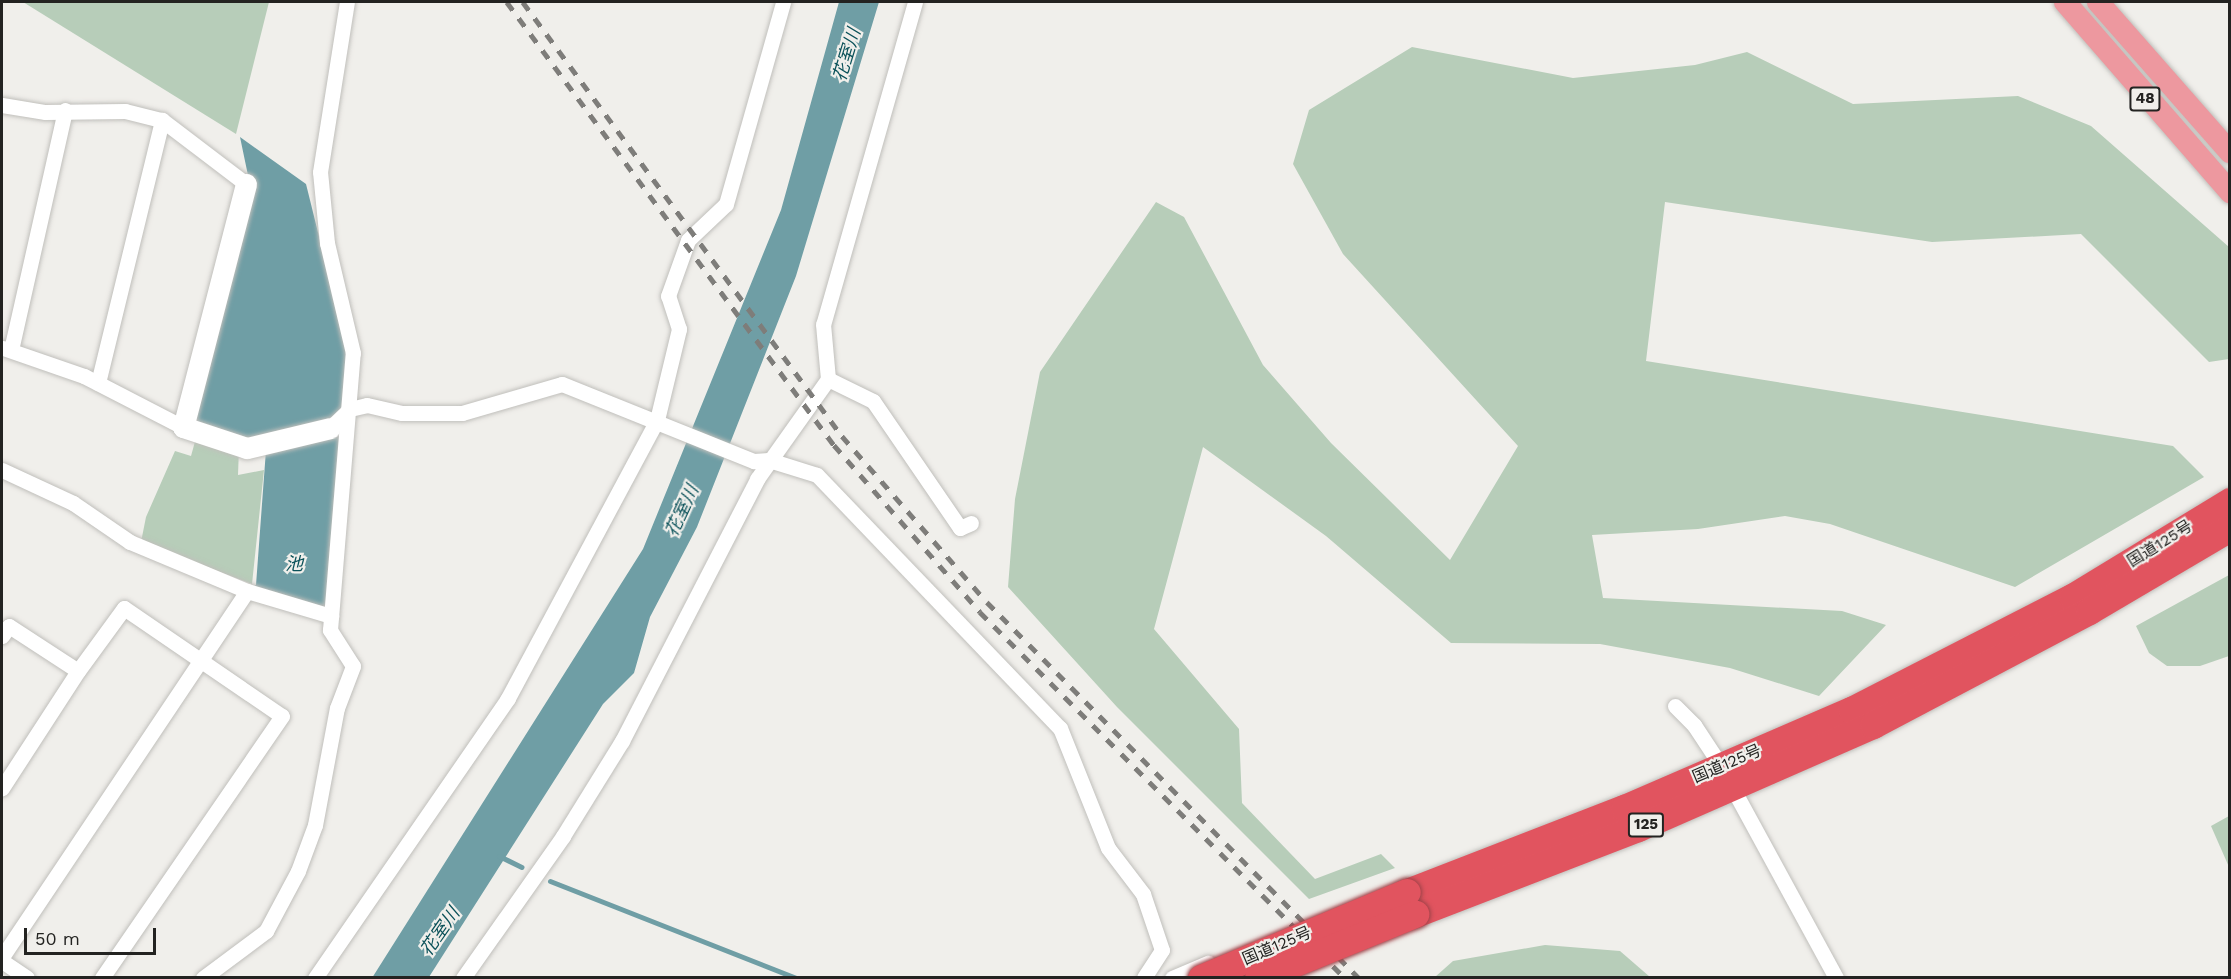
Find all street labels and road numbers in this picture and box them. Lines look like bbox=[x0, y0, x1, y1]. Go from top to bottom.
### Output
road number: 48 bbox=[2128, 87, 2162, 111]
street label: 国道125号 bbox=[2124, 517, 2196, 571]
street label: 国道125号 bbox=[1690, 741, 1764, 787]
road number: 125 bbox=[1626, 813, 1666, 837]
street label: 国道125号 bbox=[1240, 923, 1314, 969]

